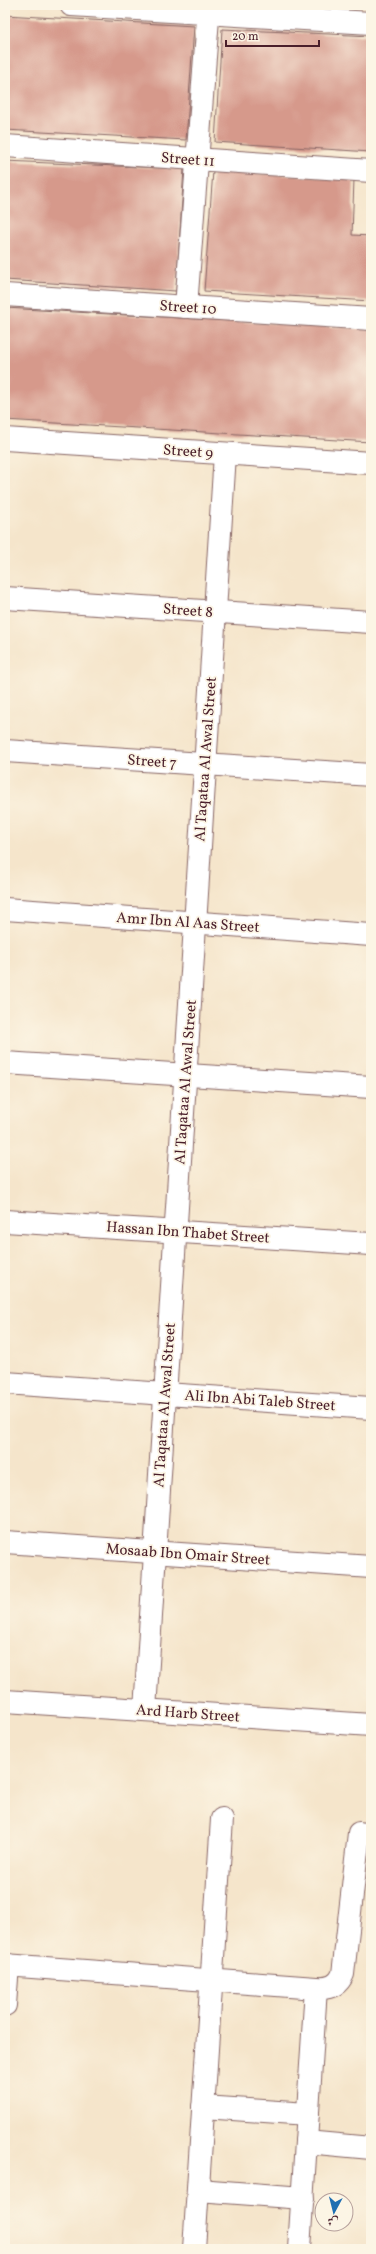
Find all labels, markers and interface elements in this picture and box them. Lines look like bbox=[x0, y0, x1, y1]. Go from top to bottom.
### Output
scale bar bbox=[226, 22, 319, 48]
text: 20 m bbox=[232, 29, 259, 45]
street label: Street 11 bbox=[160, 148, 216, 173]
street label: Street 10 bbox=[159, 296, 217, 321]
street label: Street 9 bbox=[162, 440, 214, 465]
street label: Street 8 bbox=[162, 599, 214, 624]
street label: Al Taqataa Al Awal Street bbox=[190, 676, 223, 842]
street label: Street 7 bbox=[126, 750, 177, 775]
street label: Amr Ibn Al Aas Street bbox=[116, 908, 260, 939]
street label: Al Taqataa Al Awal Street bbox=[170, 999, 203, 1165]
street label: Hassan Ibn Thabet Street bbox=[105, 1217, 270, 1250]
street label: Al Taqataa Al Awal Street bbox=[149, 1322, 182, 1488]
street label: Ali Ibn Abi Taleb Street bbox=[184, 1386, 336, 1417]
street label: Mosaab Ibn Omair Street bbox=[105, 1539, 271, 1572]
street label: Ard Harb Street bbox=[135, 1700, 240, 1729]
north arrow bbox=[314, 2192, 354, 2232]
text: ش bbox=[327, 2212, 339, 2229]

